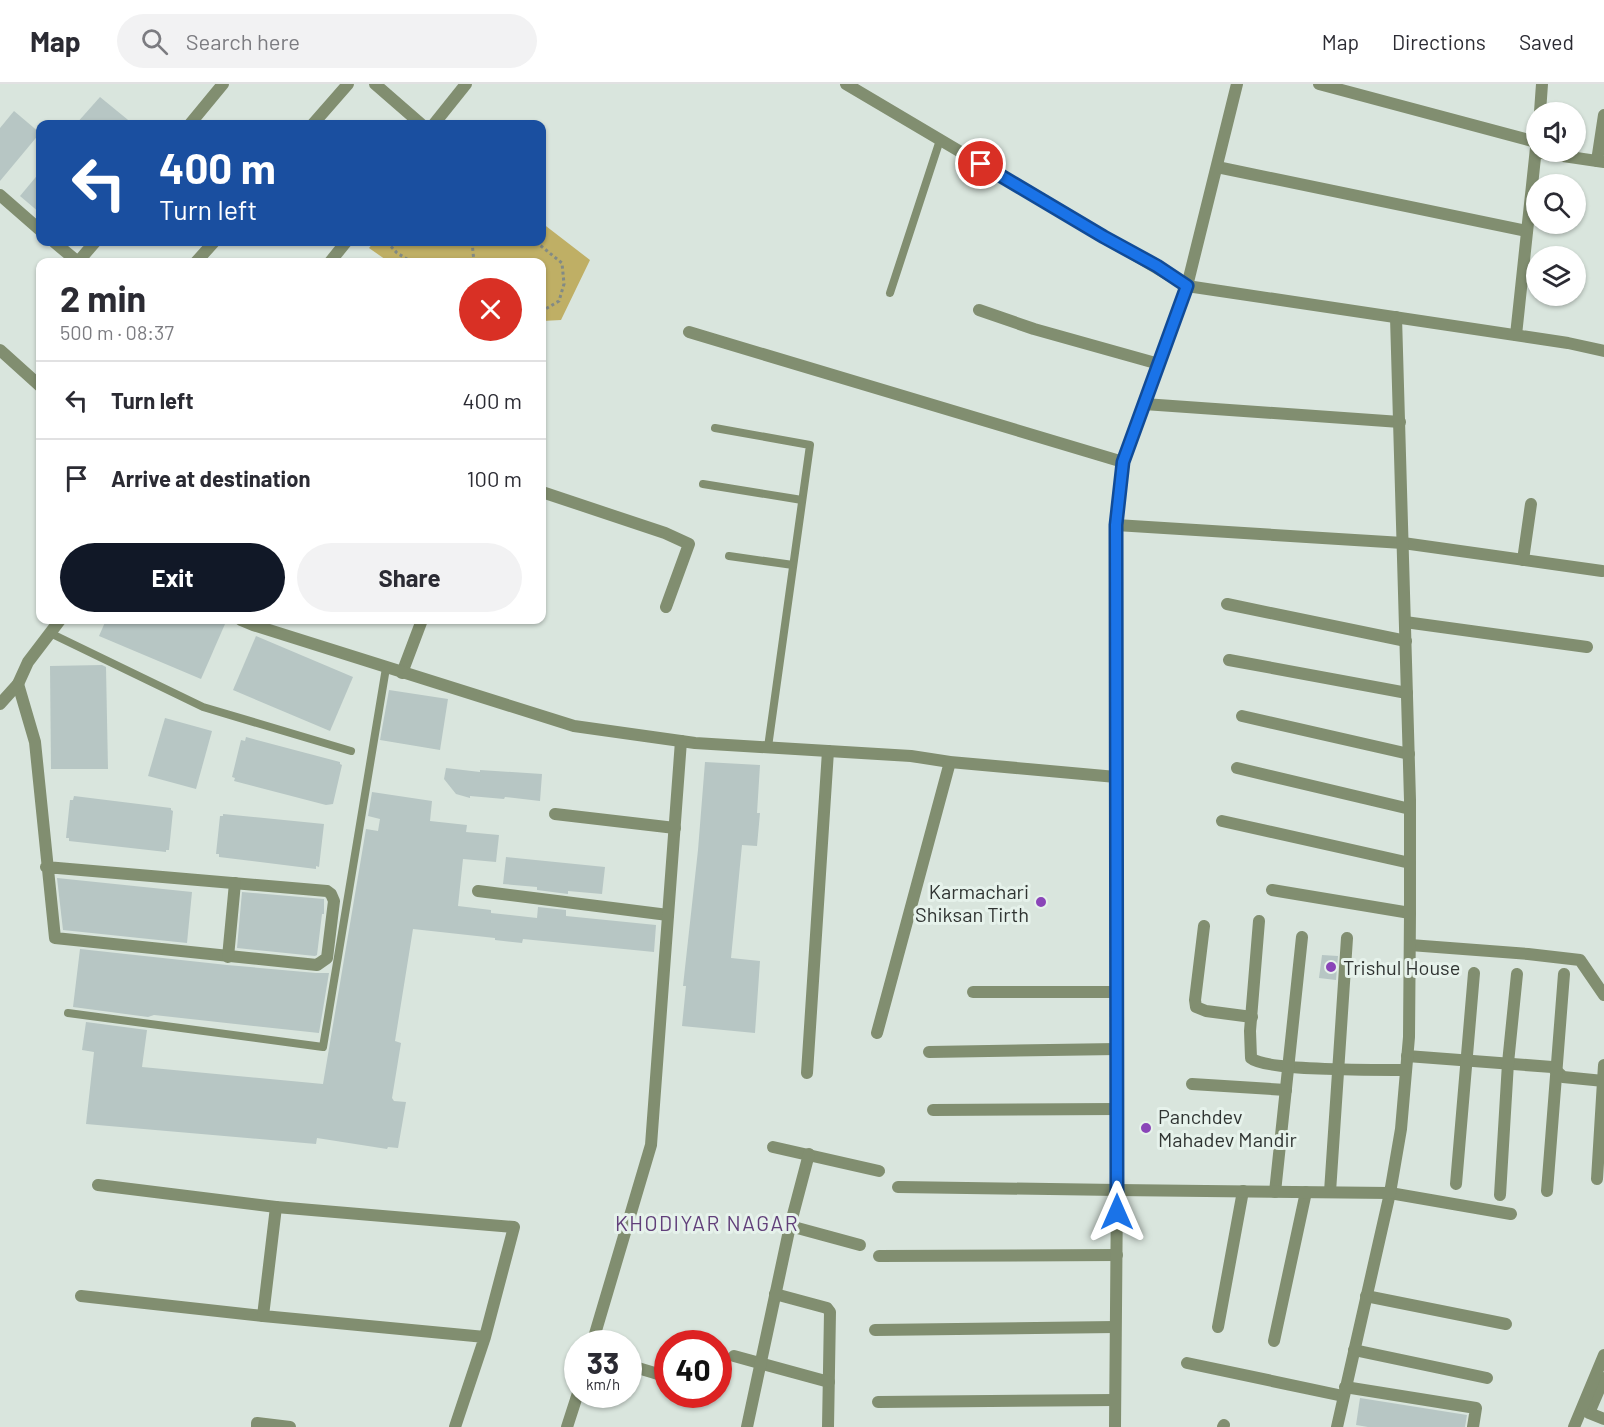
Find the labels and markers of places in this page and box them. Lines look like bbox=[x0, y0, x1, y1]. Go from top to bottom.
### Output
pin bbox=[955, 138, 1006, 189]
place label: Karmachari Shiksan Tirth bbox=[915, 879, 1029, 926]
marker: Karmachari Shiksan Tirth bbox=[1034, 895, 1048, 909]
place label: Trishul House bbox=[1343, 955, 1460, 979]
marker: Trishul House bbox=[1324, 960, 1338, 974]
place label: Panchdev Mahadev Mandir bbox=[1158, 1104, 1297, 1151]
marker: Panchdev Mahadev Mandir bbox=[1139, 1121, 1153, 1135]

